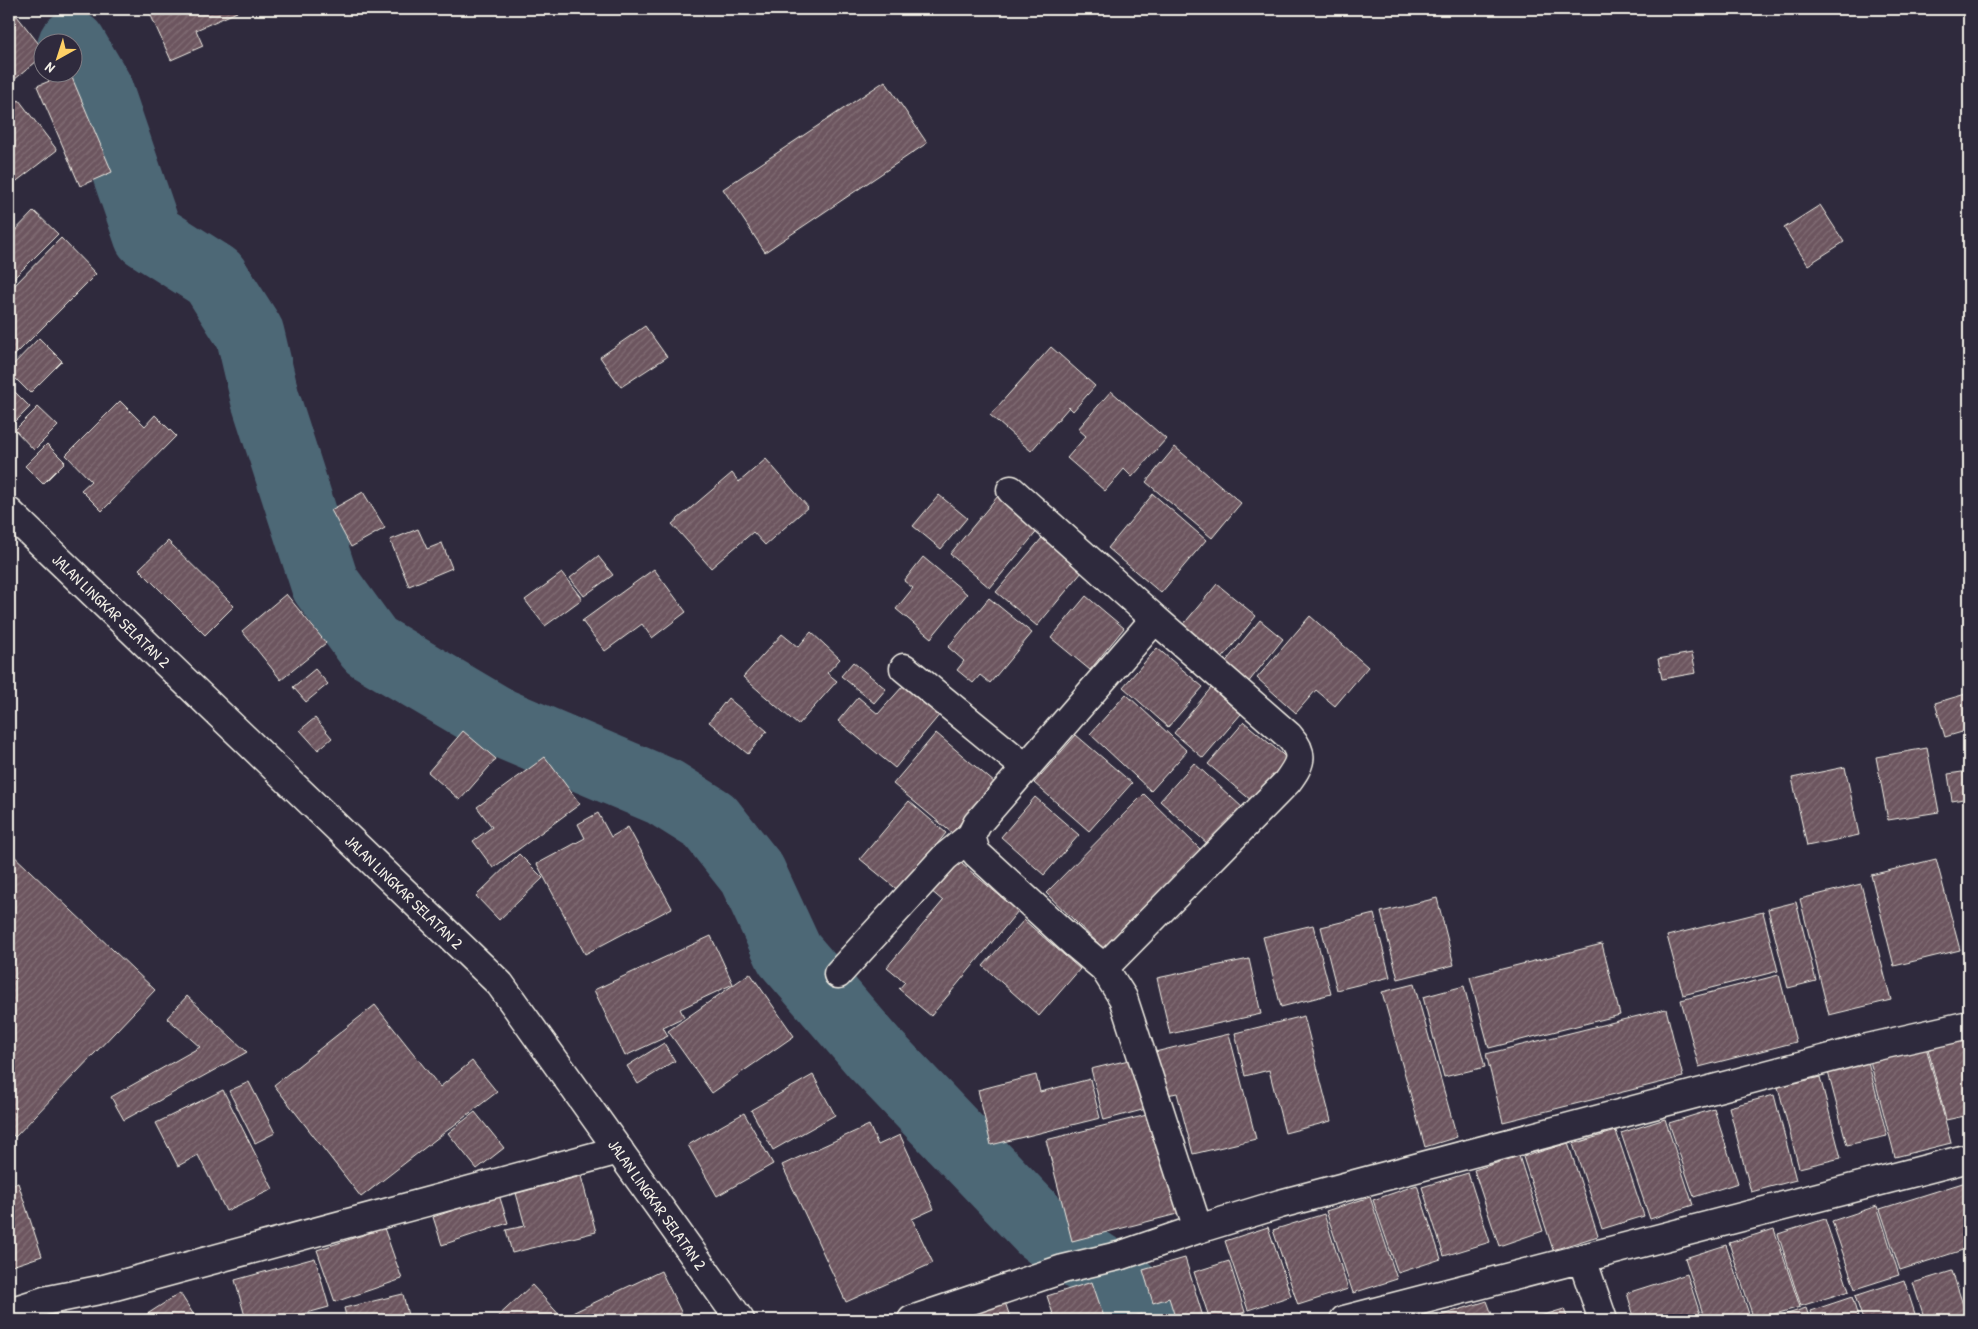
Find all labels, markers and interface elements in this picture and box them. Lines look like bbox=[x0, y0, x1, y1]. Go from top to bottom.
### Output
north arrow bbox=[32, 32, 82, 82]
text: N bbox=[40, 58, 58, 78]
street label: JALAN LINGKAR SELATAN 2 bbox=[48, 548, 176, 673]
street label: JALAN LINGKAR SELATAN 2 bbox=[340, 830, 468, 954]
street label: JALAN LINGKAR SELATAN 2 bbox=[603, 1135, 712, 1275]

